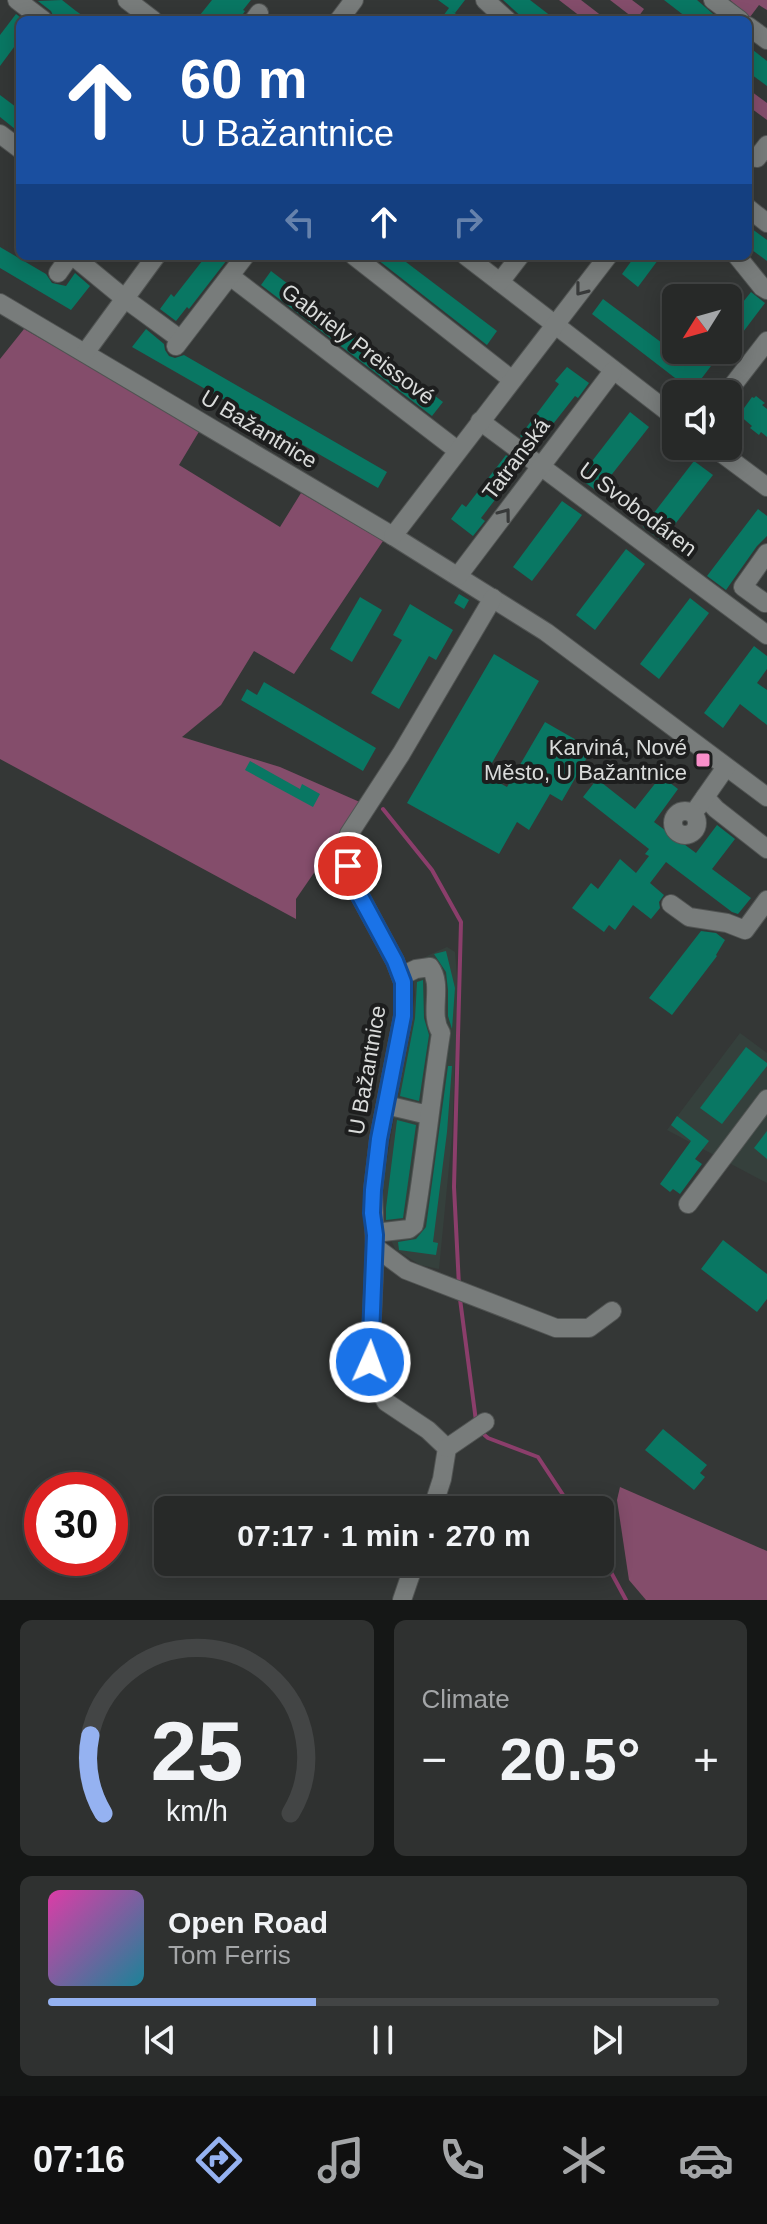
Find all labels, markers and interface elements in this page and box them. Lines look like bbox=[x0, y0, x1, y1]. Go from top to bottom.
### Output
text: 60 m bbox=[180, 47, 308, 110]
icon: ahead bbox=[48, 48, 152, 152]
text: U Bažantnice bbox=[180, 113, 394, 154]
icon: left bbox=[278, 200, 322, 244]
icon: ahead bbox=[362, 200, 406, 244]
icon: right bbox=[446, 200, 490, 244]
street label: Gabriely Preissové bbox=[277, 278, 439, 410]
one-way arrow bbox=[577, 281, 591, 296]
north arrow bbox=[662, 284, 742, 364]
map controls bbox=[662, 284, 742, 460]
button: sound bbox=[662, 380, 742, 460]
street label: U Bažantnice bbox=[196, 385, 322, 473]
street label: Tatranská bbox=[477, 413, 555, 505]
street label: U Svobodáren bbox=[574, 457, 702, 561]
one-way arrow bbox=[495, 508, 509, 523]
place label: Karviná, Nové Město, U Bažantnice bbox=[484, 735, 687, 785]
marker: Karviná, Nové Město, U Bažantnice bbox=[694, 751, 712, 769]
pin bbox=[314, 832, 382, 900]
icon: arrive bbox=[326, 844, 370, 888]
street label: U Bažantnice bbox=[343, 1003, 391, 1137]
position arrow bbox=[328, 1320, 412, 1404]
speed limit sign: 30 bbox=[24, 1472, 128, 1576]
text: 07:17 · 1 min · 270 m bbox=[237, 1519, 531, 1552]
text: Climate bbox=[422, 1684, 510, 1714]
text: 25 bbox=[150, 1705, 243, 1798]
text: 20.5° bbox=[500, 1726, 641, 1793]
text: − bbox=[422, 1735, 447, 1784]
text: + bbox=[693, 1735, 719, 1784]
text: km/h bbox=[166, 1795, 228, 1827]
text: Open Road bbox=[168, 1906, 328, 1939]
text: Tom Ferris bbox=[168, 1940, 291, 1970]
icon: previous bbox=[138, 2018, 182, 2062]
icon: pause bbox=[361, 2018, 405, 2062]
icon: next bbox=[585, 2018, 629, 2062]
icon: directions bbox=[191, 2132, 247, 2188]
icon: music bbox=[313, 2132, 369, 2188]
icon: phone bbox=[434, 2132, 490, 2188]
icon: climate bbox=[556, 2132, 612, 2188]
icon: car bbox=[678, 2132, 734, 2188]
text: 07:16 bbox=[33, 2139, 125, 2180]

